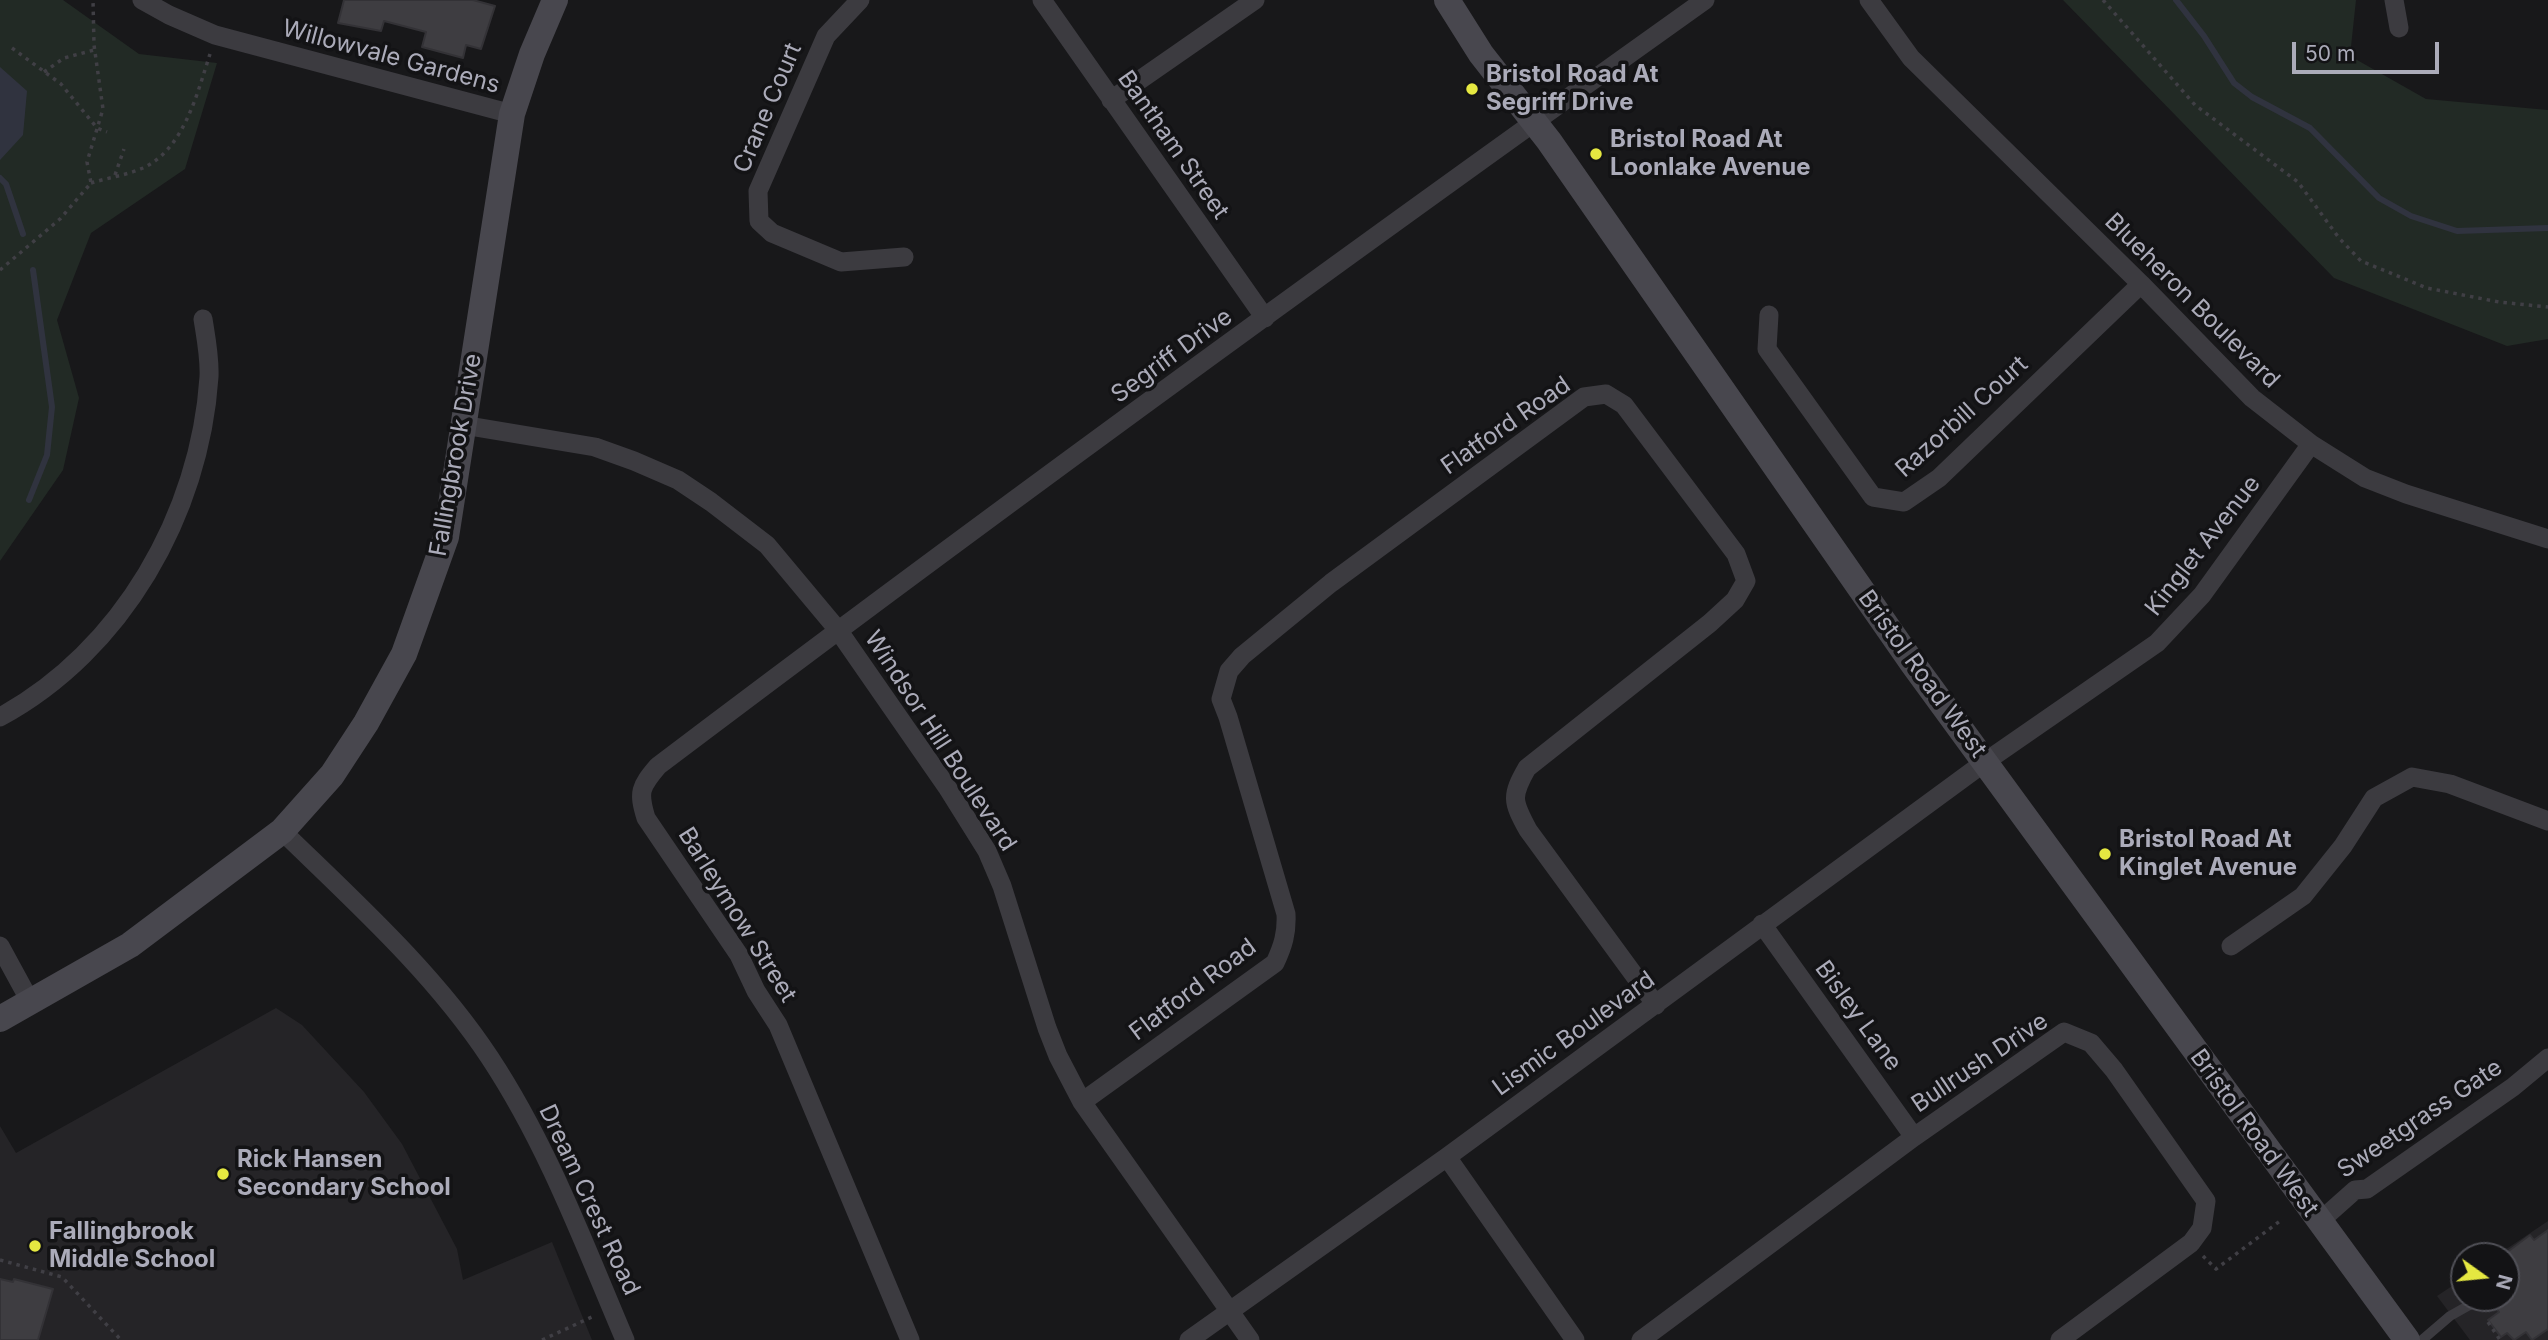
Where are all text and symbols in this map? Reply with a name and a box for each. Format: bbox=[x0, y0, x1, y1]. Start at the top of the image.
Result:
street label: Willowvale Gardens bbox=[279, 14, 503, 100]
scale bar bbox=[2296, 28, 2443, 72]
street label: Crane Court bbox=[728, 39, 808, 177]
text: 50 m bbox=[2305, 41, 2355, 66]
place label: Bristol Road At Segriff Drive bbox=[1486, 61, 1658, 117]
street label: Bantham Street bbox=[1111, 65, 1235, 225]
marker: Bristol Road At Segriff Drive bbox=[1464, 81, 1480, 97]
place label: Bristol Road At Loonlake Avenue bbox=[1610, 126, 1810, 182]
marker: Bristol Road At Loonlake Avenue bbox=[1588, 146, 1604, 162]
street label: Blueheron Boulevard bbox=[2099, 208, 2285, 394]
street label: Segriff Drive bbox=[1106, 302, 1238, 410]
street label: Razorbill Court bbox=[1890, 350, 2034, 484]
street label: Fallingbrook Drive bbox=[424, 352, 488, 558]
street label: Flatford Road bbox=[1436, 371, 1576, 481]
street label: Kinglet Avenue bbox=[2139, 470, 2267, 622]
street label: Bristol Road West bbox=[1852, 585, 1992, 763]
street label: Windsor Hill Boulevard bbox=[858, 625, 1022, 857]
street label: Barleymow Street bbox=[672, 822, 802, 1008]
place label: Bristol Road At Kinglet Avenue bbox=[2119, 826, 2297, 882]
marker: Bristol Road At Kinglet Avenue bbox=[2097, 846, 2113, 862]
street label: Flatford Road bbox=[1124, 933, 1262, 1047]
street label: Bisley Lane bbox=[1808, 955, 1908, 1077]
street label: Lismic Boulevard bbox=[1487, 966, 1661, 1102]
street label: Bullrush Drive bbox=[1906, 1007, 2054, 1119]
street label: Bristol Road West bbox=[2184, 1044, 2324, 1222]
street label: Sweetgrass Gate bbox=[2332, 1053, 2508, 1185]
street label: Dream Crest Road bbox=[532, 1100, 646, 1300]
place label: Rick Hansen Secondary School bbox=[237, 1146, 451, 1202]
marker: Rick Hansen Secondary School bbox=[215, 1166, 231, 1182]
place label: Fallingbrook Middle School bbox=[49, 1218, 215, 1274]
marker: Fallingbrook Middle School bbox=[27, 1238, 43, 1254]
north arrow bbox=[2450, 1242, 2520, 1312]
text: N bbox=[2491, 1272, 2517, 1292]

